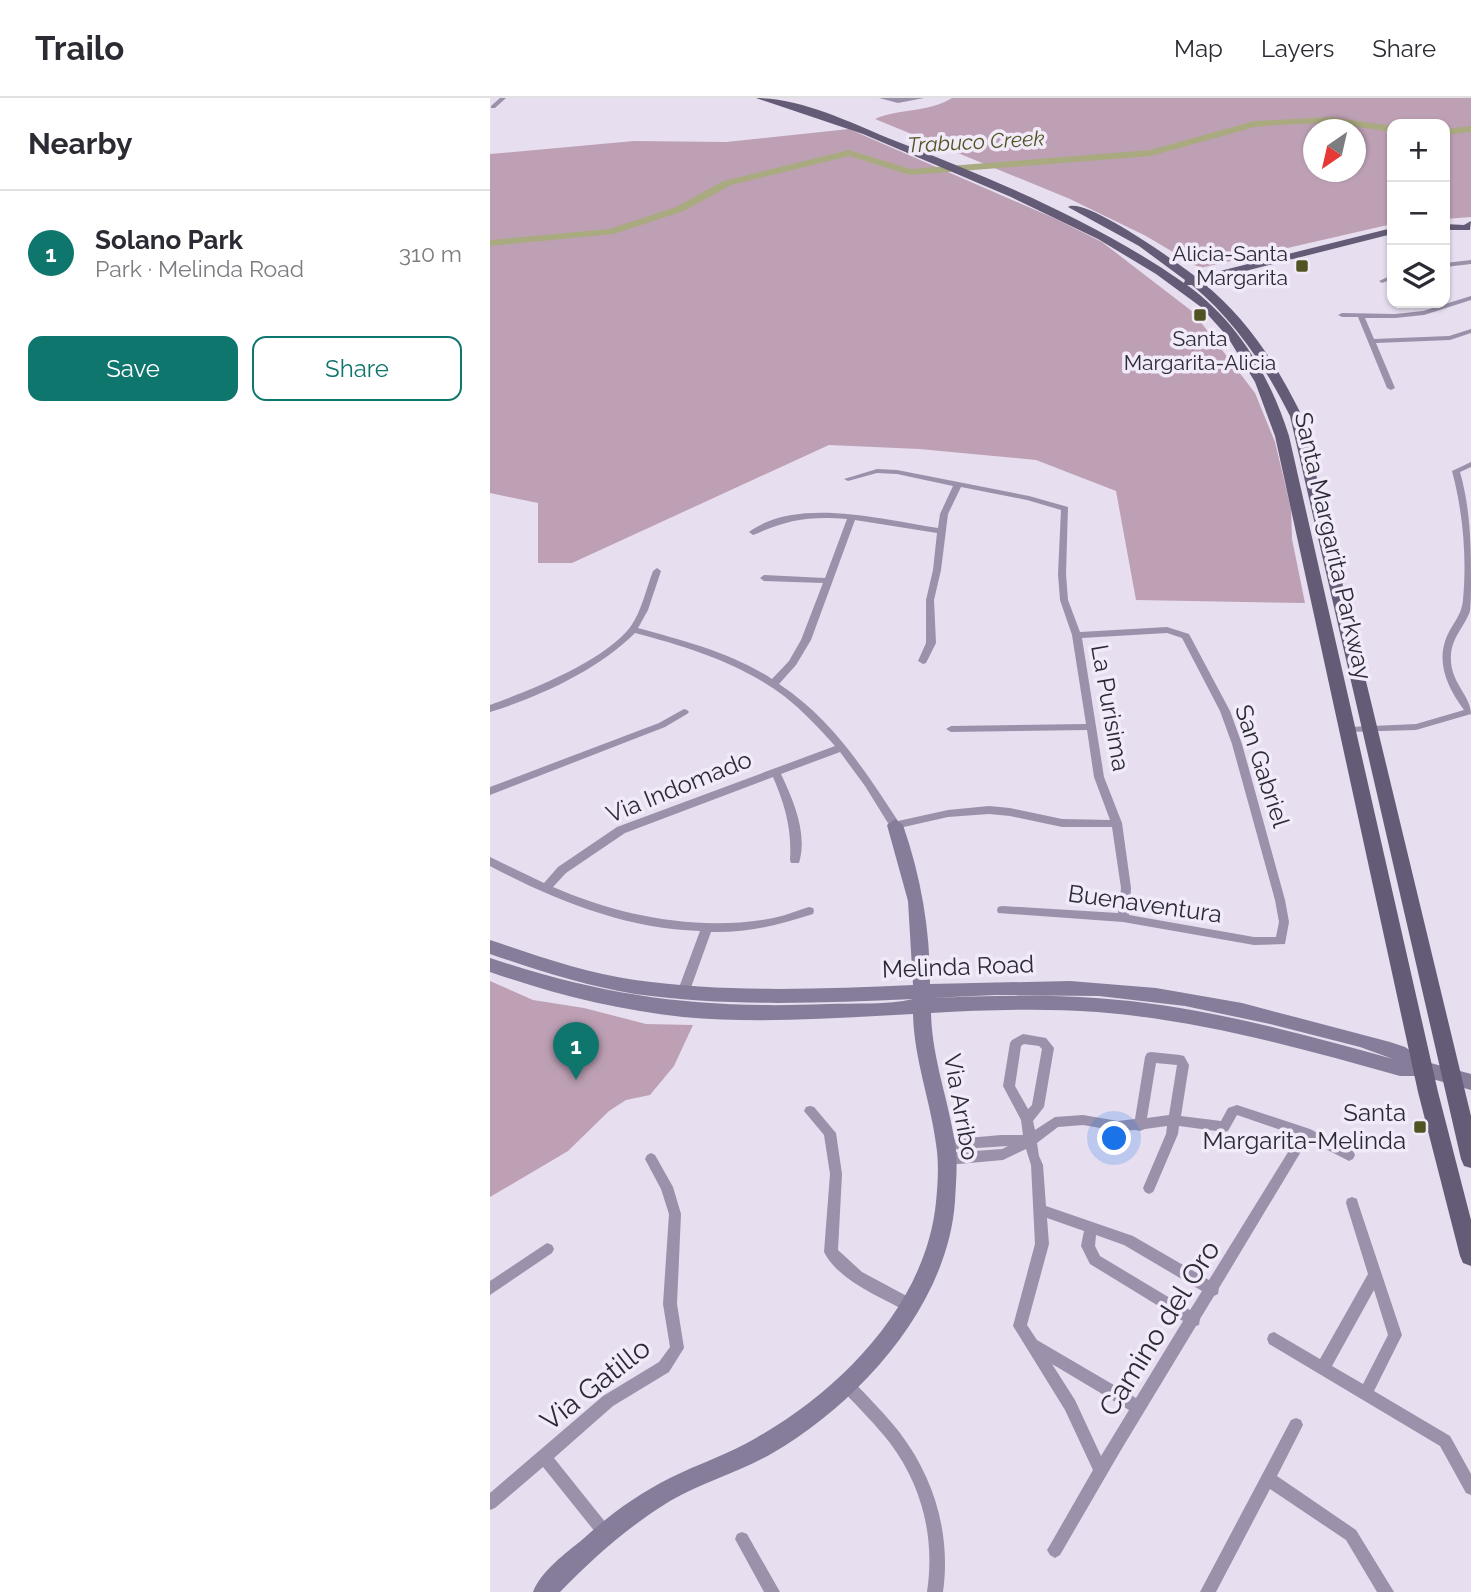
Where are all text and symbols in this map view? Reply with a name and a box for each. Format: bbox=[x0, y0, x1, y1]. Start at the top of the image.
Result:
text: Trailo bbox=[35, 29, 124, 68]
text: Map bbox=[1174, 34, 1223, 63]
text: Layers bbox=[1261, 34, 1334, 63]
text: Share bbox=[1372, 34, 1436, 63]
north arrow bbox=[1303, 119, 1366, 182]
map controls bbox=[1387, 119, 1450, 308]
button: + bbox=[1387, 119, 1450, 182]
water label: Trabuco Creek bbox=[907, 125, 1045, 158]
text: Nearby bbox=[28, 126, 132, 161]
button: − bbox=[1387, 182, 1450, 245]
text: Solano Park bbox=[95, 225, 243, 255]
text: 1 bbox=[45, 240, 57, 267]
text: 310 m bbox=[399, 240, 462, 267]
place label: Alicia-Santa Margarita bbox=[1172, 241, 1288, 290]
button: layers bbox=[1387, 245, 1450, 308]
text: Park · Melinda Road bbox=[95, 255, 304, 282]
marker: Alicia-Santa Margarita bbox=[1294, 258, 1310, 274]
marker: Santa Margarita-Alicia bbox=[1192, 307, 1208, 323]
place label: Santa Margarita-Alicia bbox=[1124, 326, 1276, 375]
button: Save bbox=[28, 336, 238, 401]
button: Share bbox=[252, 336, 462, 401]
street label: Santa Margarita Parkway bbox=[1289, 409, 1378, 682]
street label: La Purisima bbox=[1085, 642, 1136, 773]
street label: San Gabriel bbox=[1229, 701, 1296, 831]
street label: Via Indomado bbox=[602, 744, 756, 829]
street label: Buenaventura bbox=[1066, 878, 1224, 929]
street label: Melinda Road bbox=[881, 949, 1035, 984]
pin: 1 bbox=[553, 1022, 599, 1080]
street label: Via Arribo bbox=[938, 1052, 985, 1162]
place label: Santa Margarita-Melinda bbox=[1202, 1098, 1406, 1155]
marker: Santa Margarita-Melinda bbox=[1412, 1119, 1428, 1135]
your location bbox=[1097, 1121, 1131, 1155]
street label: Camino del Oro bbox=[1092, 1234, 1227, 1422]
street label: Via Gatillo bbox=[534, 1331, 657, 1437]

